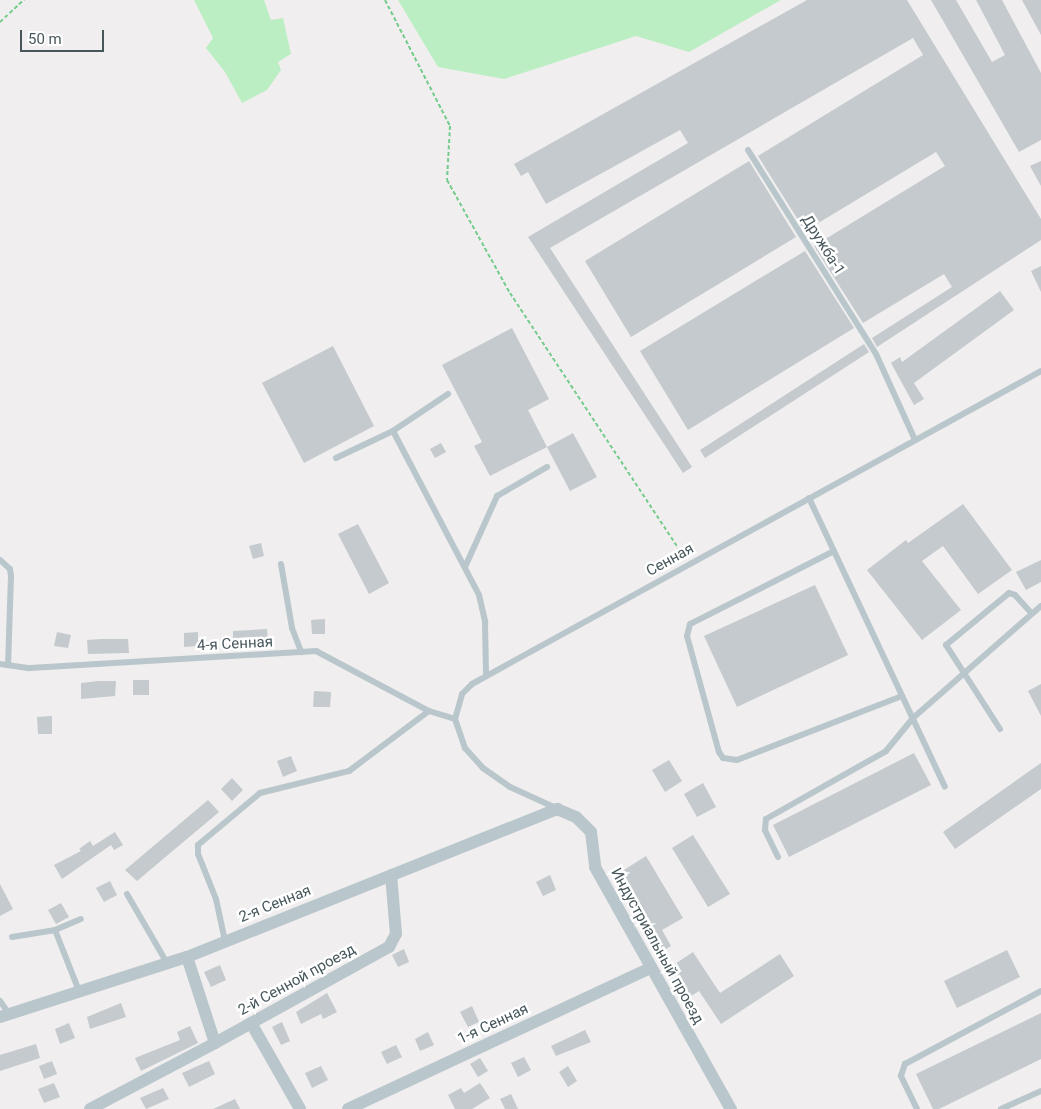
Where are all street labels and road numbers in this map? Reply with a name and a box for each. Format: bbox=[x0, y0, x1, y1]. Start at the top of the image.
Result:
street label: Дружба-1 bbox=[798, 212, 848, 278]
street label: Сенная bbox=[643, 540, 697, 580]
street label: 4-я Сенная bbox=[197, 633, 273, 655]
street label: Индустриальный проезд bbox=[607, 865, 707, 1027]
street label: 2-я Сенная bbox=[236, 881, 314, 927]
street label: 2-й Сенной проезд bbox=[235, 940, 359, 1020]
street label: 1-я Сенная bbox=[455, 1000, 531, 1048]

